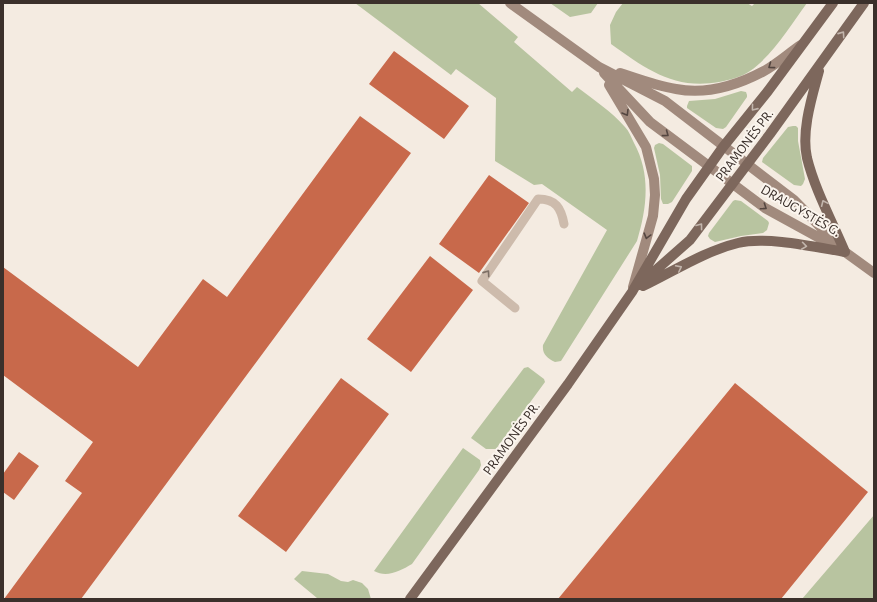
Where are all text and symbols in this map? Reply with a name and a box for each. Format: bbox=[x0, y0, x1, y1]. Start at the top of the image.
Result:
one-way arrow bbox=[837, 31, 844, 38]
one-way arrow bbox=[768, 61, 775, 69]
one-way arrow bbox=[752, 104, 759, 111]
street label: PRAMONĖS PR. bbox=[711, 105, 776, 184]
one-way arrow bbox=[621, 109, 628, 116]
one-way arrow bbox=[662, 129, 669, 136]
street label: DRAUGYSTĖS G. bbox=[758, 180, 844, 239]
one-way arrow bbox=[820, 200, 828, 207]
one-way arrow bbox=[760, 202, 767, 210]
one-way arrow bbox=[695, 223, 702, 230]
one-way arrow bbox=[643, 232, 652, 239]
one-way arrow bbox=[800, 241, 807, 250]
one-way arrow bbox=[675, 265, 683, 273]
one-way arrow bbox=[482, 270, 490, 277]
street label: PRAMONĖS PR. bbox=[478, 398, 543, 478]

